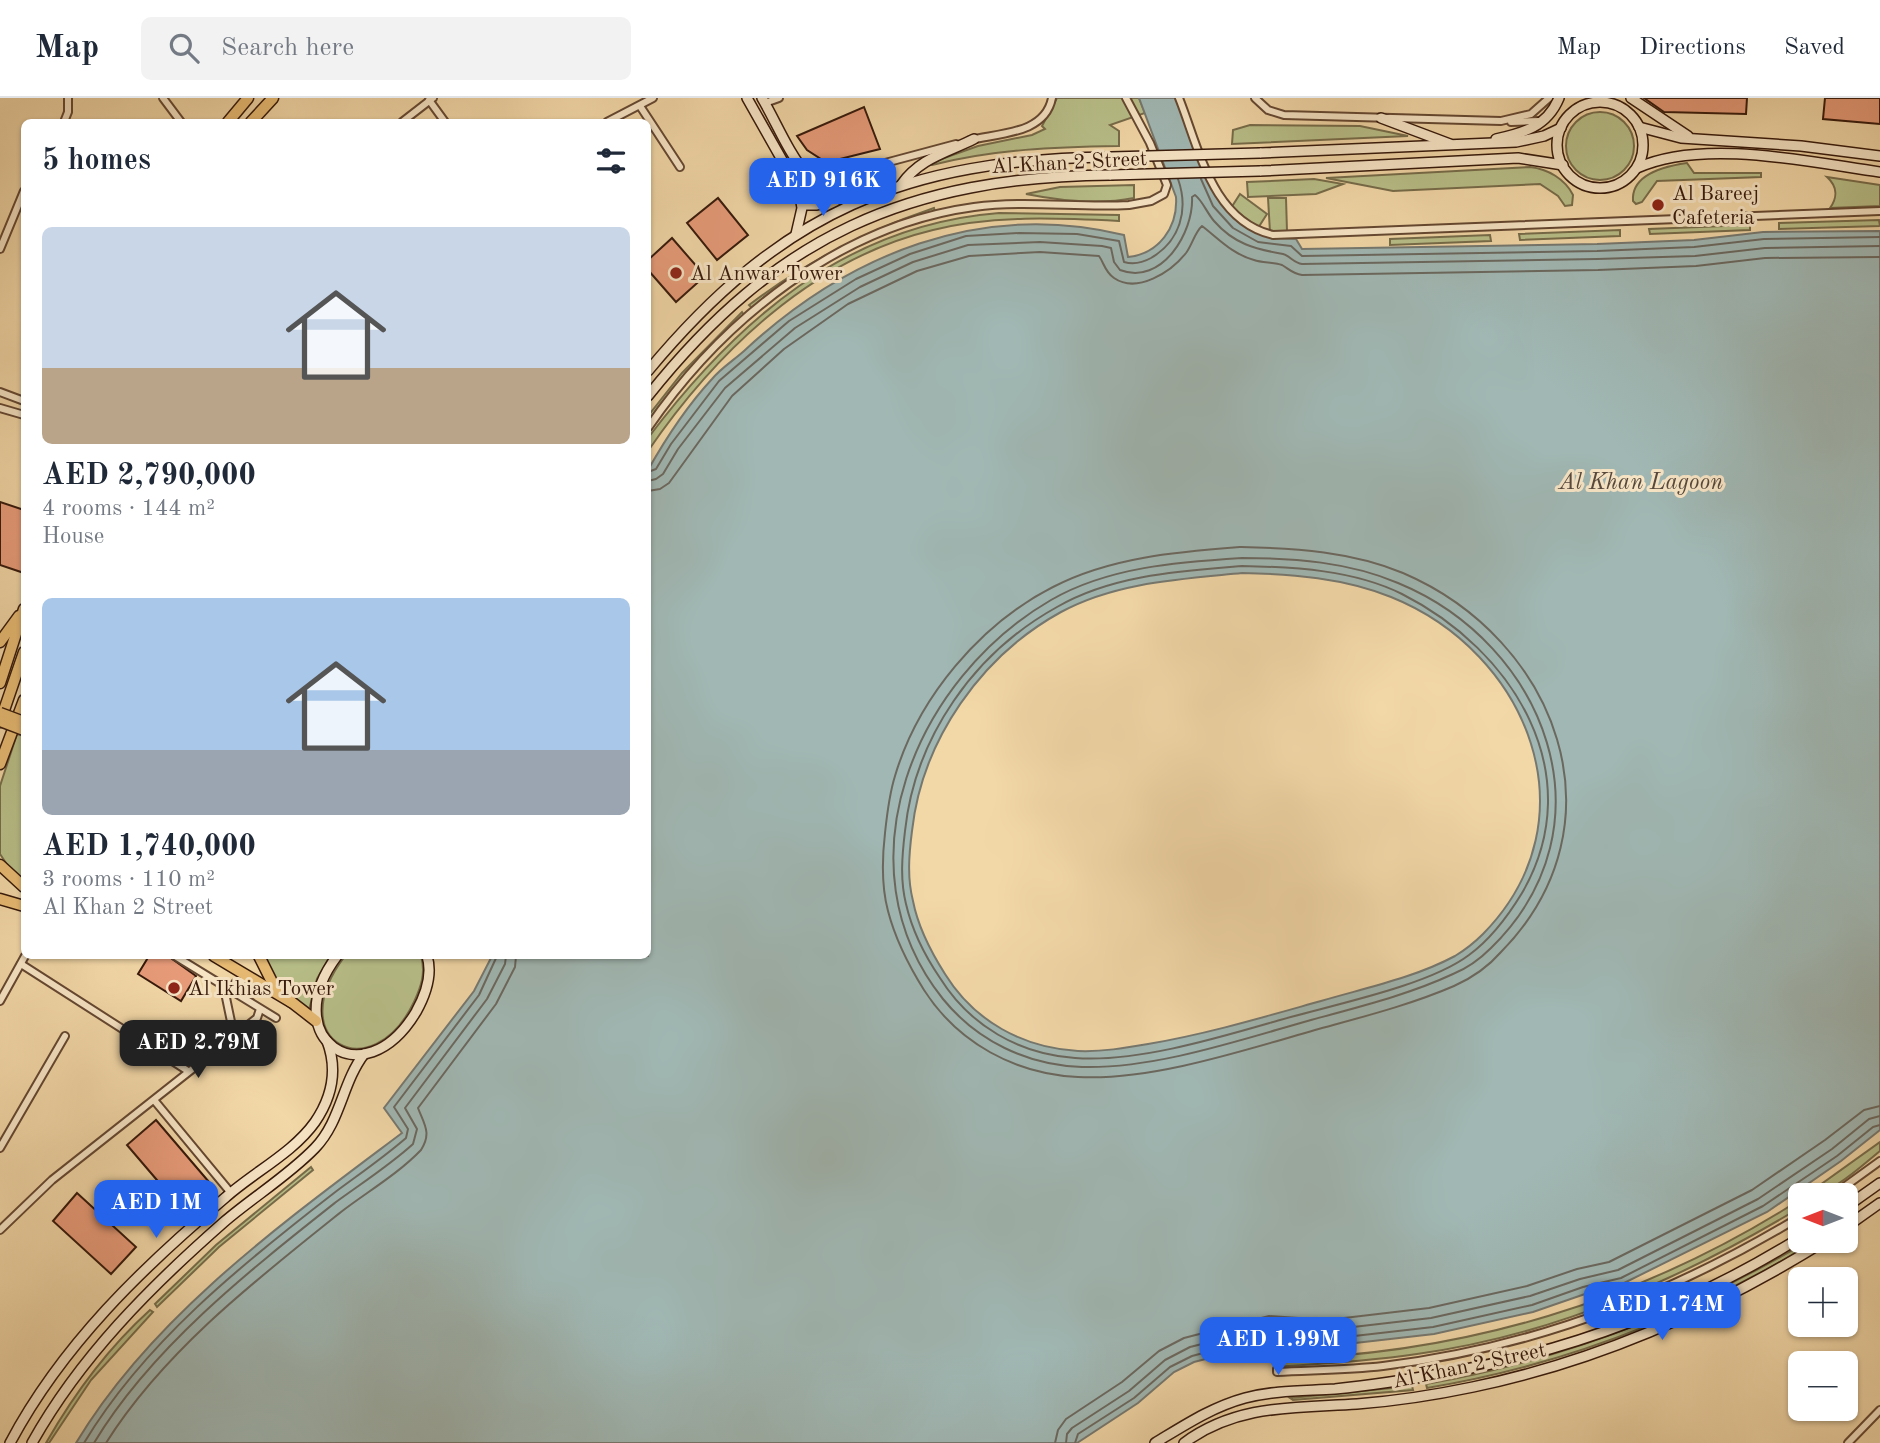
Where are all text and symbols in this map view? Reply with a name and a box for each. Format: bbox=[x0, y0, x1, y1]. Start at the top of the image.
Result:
search box bbox=[141, 17, 631, 80]
icon: search bbox=[165, 29, 203, 67]
text: Map bbox=[35, 32, 99, 65]
text: Search here bbox=[221, 35, 354, 61]
text: Map bbox=[1557, 36, 1601, 60]
text: Directions bbox=[1639, 36, 1746, 60]
text: Saved bbox=[1784, 36, 1845, 60]
icon: filters bbox=[592, 142, 630, 180]
text: 5 homes bbox=[42, 146, 151, 176]
street label: Al Khan 2 Street bbox=[991, 149, 1148, 178]
pin: AED 916K bbox=[751, 158, 895, 218]
text: AED 916K bbox=[765, 169, 881, 192]
place label: Al Bareej Cafeteria bbox=[1672, 184, 1759, 229]
marker: Al Bareej Cafeteria bbox=[1650, 197, 1666, 213]
place label: Al Anwar Tower bbox=[690, 264, 843, 285]
marker: Al Anwar Tower bbox=[668, 265, 684, 281]
icon: home bbox=[273, 272, 399, 398]
text: AED 2,790,000 bbox=[42, 461, 256, 491]
water label: Al Khan Lagoon bbox=[1557, 471, 1723, 495]
text: 4 rooms · 144 m² bbox=[42, 497, 215, 520]
text: House bbox=[42, 525, 104, 548]
icon: home bbox=[273, 643, 399, 769]
text: AED 1,740,000 bbox=[42, 832, 256, 862]
text: 3 rooms · 110 m² bbox=[42, 868, 215, 891]
text: Al Khan 2 Street bbox=[42, 896, 213, 919]
place label: Al Ikhias Tower bbox=[188, 979, 335, 1000]
marker: Al Ikhias Tower bbox=[166, 980, 182, 996]
pin: AED 2.79M bbox=[118, 1020, 278, 1080]
text: AED 2.79M bbox=[136, 1031, 260, 1054]
pin: AED 1M bbox=[99, 1180, 213, 1240]
north arrow bbox=[1788, 1183, 1858, 1253]
map controls bbox=[1788, 1183, 1858, 1421]
text: AED 1M bbox=[110, 1191, 202, 1214]
button: + bbox=[1788, 1267, 1858, 1337]
pin: AED 1.74M bbox=[1582, 1282, 1742, 1342]
text: AED 1.74M bbox=[1600, 1293, 1724, 1316]
pin: AED 1.99M bbox=[1198, 1318, 1358, 1377]
text: AED 1.99M bbox=[1216, 1328, 1340, 1351]
street label: Al Khan 2 Street bbox=[1391, 1340, 1548, 1393]
button: − bbox=[1788, 1351, 1858, 1421]

